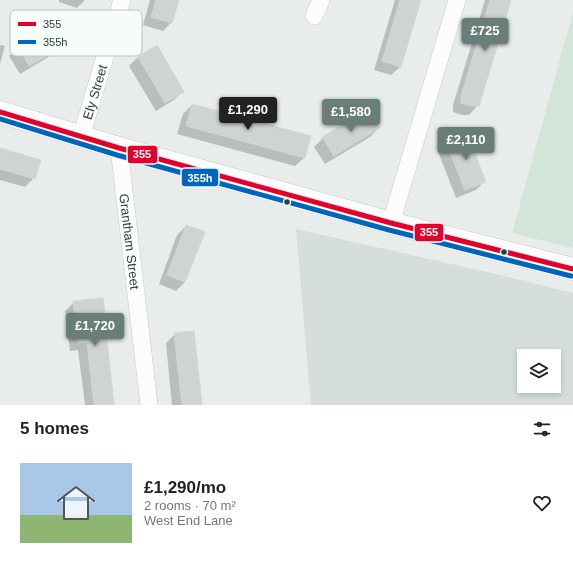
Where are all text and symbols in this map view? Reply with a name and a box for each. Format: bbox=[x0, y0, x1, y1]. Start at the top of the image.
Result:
legend bbox=[10, 10, 142, 56]
text: 355 bbox=[43, 18, 61, 30]
pin: £725 bbox=[461, 18, 509, 52]
text: £725 bbox=[471, 23, 499, 38]
text: 355h bbox=[43, 36, 67, 48]
street label: Ely Street bbox=[80, 63, 110, 121]
pin: £1,290 bbox=[215, 97, 281, 131]
pin: £1,580 bbox=[318, 99, 384, 133]
text: £1,290 bbox=[228, 102, 268, 117]
text: £1,580 bbox=[331, 104, 371, 119]
pin: £2,110 bbox=[433, 127, 499, 161]
text: £2,110 bbox=[446, 132, 486, 147]
line badge: 355 bbox=[127, 145, 158, 164]
text: 355 bbox=[133, 148, 151, 160]
line badge: 355h bbox=[181, 168, 219, 187]
text: 355h bbox=[187, 172, 213, 184]
street label: Grantham Street bbox=[116, 193, 142, 290]
unlabelled marker bbox=[282, 197, 292, 207]
line badge: 355 bbox=[414, 223, 444, 242]
text: 355 bbox=[420, 226, 438, 238]
unlabelled marker bbox=[499, 247, 509, 257]
pin: £1,720 bbox=[62, 313, 128, 347]
text: £1,720 bbox=[75, 318, 115, 333]
map controls bbox=[517, 349, 561, 393]
button: layers bbox=[517, 349, 561, 393]
icon: filters bbox=[531, 418, 553, 440]
text: 5 homes bbox=[20, 419, 89, 438]
text: £1,290/mo bbox=[144, 478, 226, 497]
icon: home bbox=[52, 479, 100, 527]
icon: heart bbox=[531, 492, 553, 514]
text: 2 rooms · 70 m² bbox=[144, 498, 236, 513]
text: West End Lane bbox=[144, 513, 233, 528]

